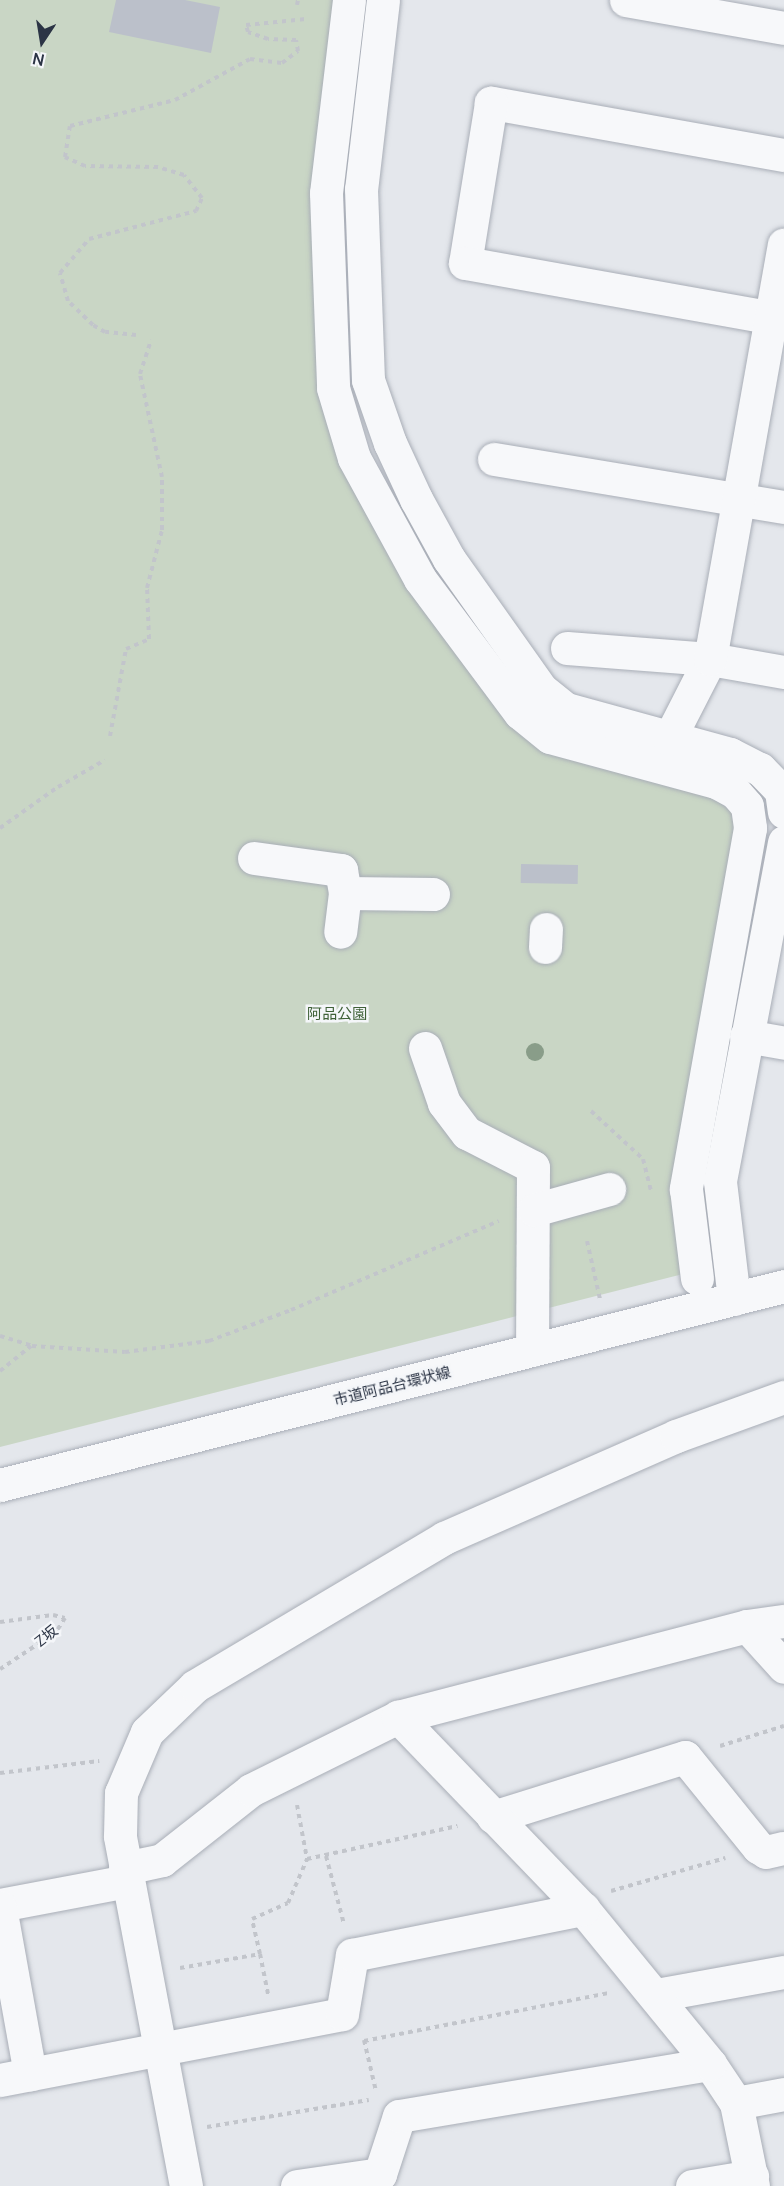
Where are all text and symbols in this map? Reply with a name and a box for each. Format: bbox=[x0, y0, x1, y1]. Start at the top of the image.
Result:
north arrow bbox=[12, 12, 72, 72]
text: N bbox=[30, 48, 46, 72]
park label: 阿品公園 bbox=[307, 1005, 367, 1023]
street label: 市道阿品台環状線 bbox=[332, 1363, 452, 1409]
street label: Z坂 bbox=[31, 1621, 61, 1651]

